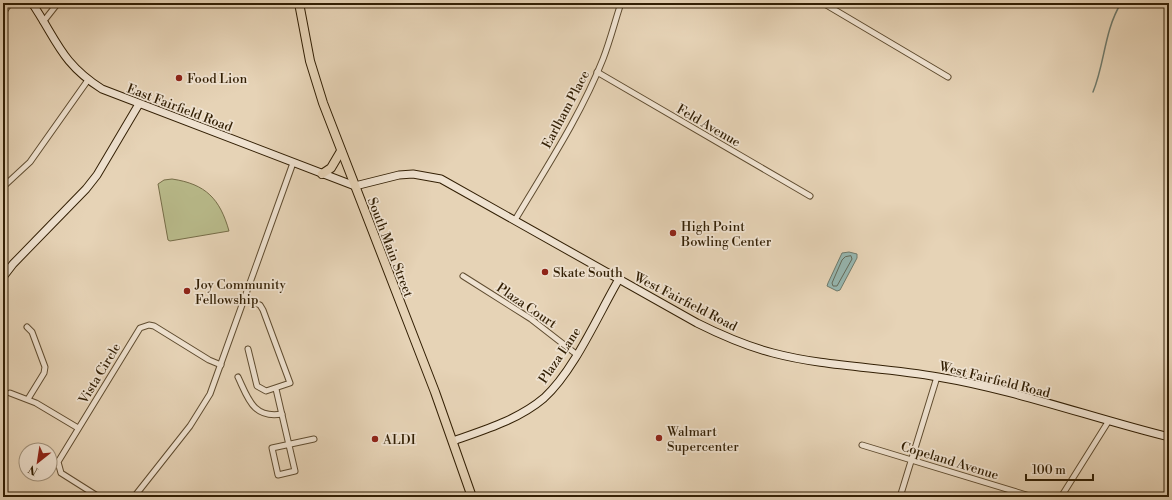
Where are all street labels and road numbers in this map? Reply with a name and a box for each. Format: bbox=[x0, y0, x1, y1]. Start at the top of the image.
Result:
street label: Earlham Place bbox=[539, 68, 593, 151]
street label: East Fairfield Road bbox=[125, 80, 235, 136]
street label: Feld Avenue bbox=[674, 101, 744, 151]
street label: South Main Street bbox=[364, 195, 417, 300]
street label: West Fairfield Road bbox=[630, 268, 740, 335]
street label: Plaza Court bbox=[493, 280, 560, 332]
street label: Plaza Lane bbox=[535, 324, 585, 387]
street label: Vista Circle bbox=[75, 340, 125, 408]
street label: West Fairfield Road bbox=[937, 358, 1052, 402]
street label: Copeland Avenue bbox=[899, 438, 1001, 484]

